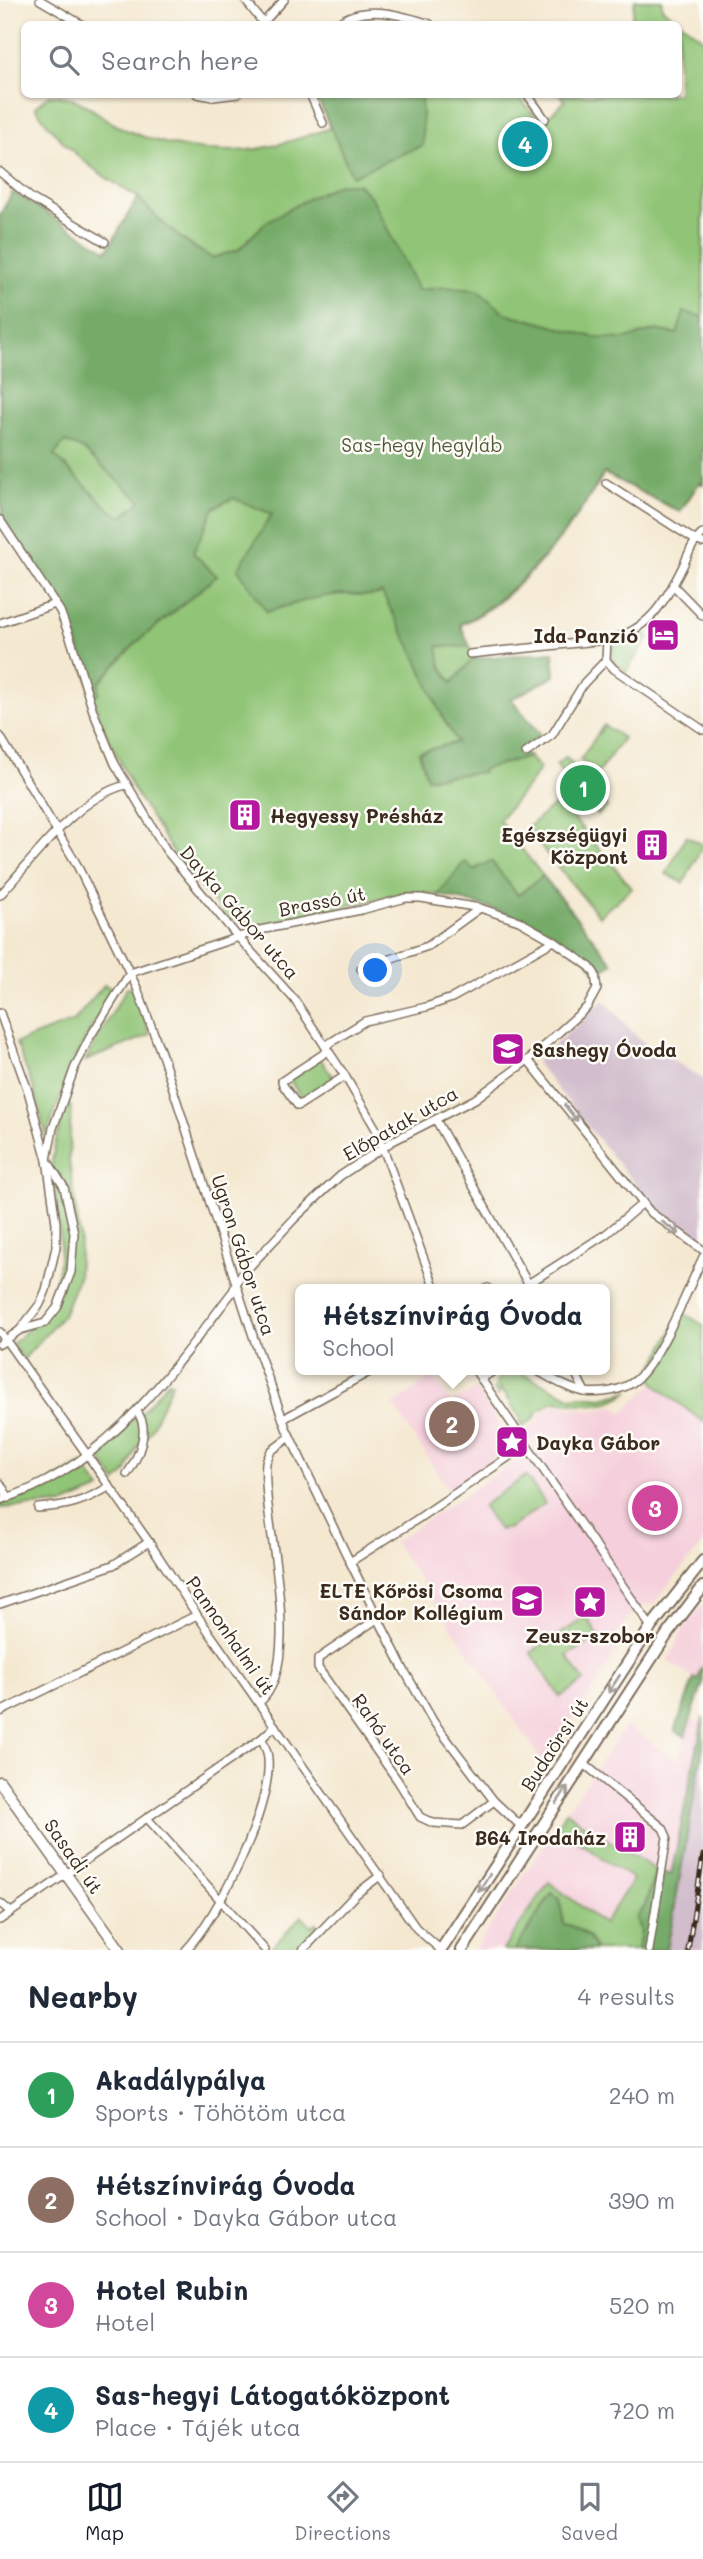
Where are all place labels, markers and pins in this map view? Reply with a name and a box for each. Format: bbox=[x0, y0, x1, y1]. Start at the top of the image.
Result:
pin: 4 bbox=[502, 118, 548, 170]
hotel icon: Ida Panzió bbox=[644, 616, 682, 654]
place label: Ida Panzió bbox=[534, 623, 638, 648]
pin: 1 bbox=[560, 762, 606, 814]
building icon: Hegyessy Présház bbox=[226, 796, 264, 834]
place label: Hegyessy Présház bbox=[270, 803, 444, 828]
place label: Egészségügyi Központ bbox=[501, 822, 628, 869]
building icon: Egészségügyi Központ bbox=[633, 826, 671, 864]
school or university icon: Sashegy Óvoda bbox=[489, 1030, 527, 1068]
place label: Sashegy Óvoda bbox=[532, 1037, 677, 1062]
pin: 2 bbox=[429, 1398, 475, 1450]
place icon: Dayka Gábor bbox=[493, 1423, 531, 1461]
place label: Dayka Gábor bbox=[536, 1430, 660, 1455]
pin: 3 bbox=[632, 1482, 678, 1534]
place label: ELTE Kőrösi Csoma Sándor Kollégium bbox=[319, 1578, 503, 1625]
school or university icon: ELTE Kőrösi Csoma Sándor Kollégium bbox=[508, 1582, 546, 1620]
place icon: Zeusz-szobor bbox=[571, 1583, 609, 1621]
place label: Zeusz-szobor bbox=[525, 1623, 655, 1648]
building icon: B64 Irodaház bbox=[611, 1818, 649, 1856]
place label: B64 Irodaház bbox=[475, 1825, 606, 1850]

